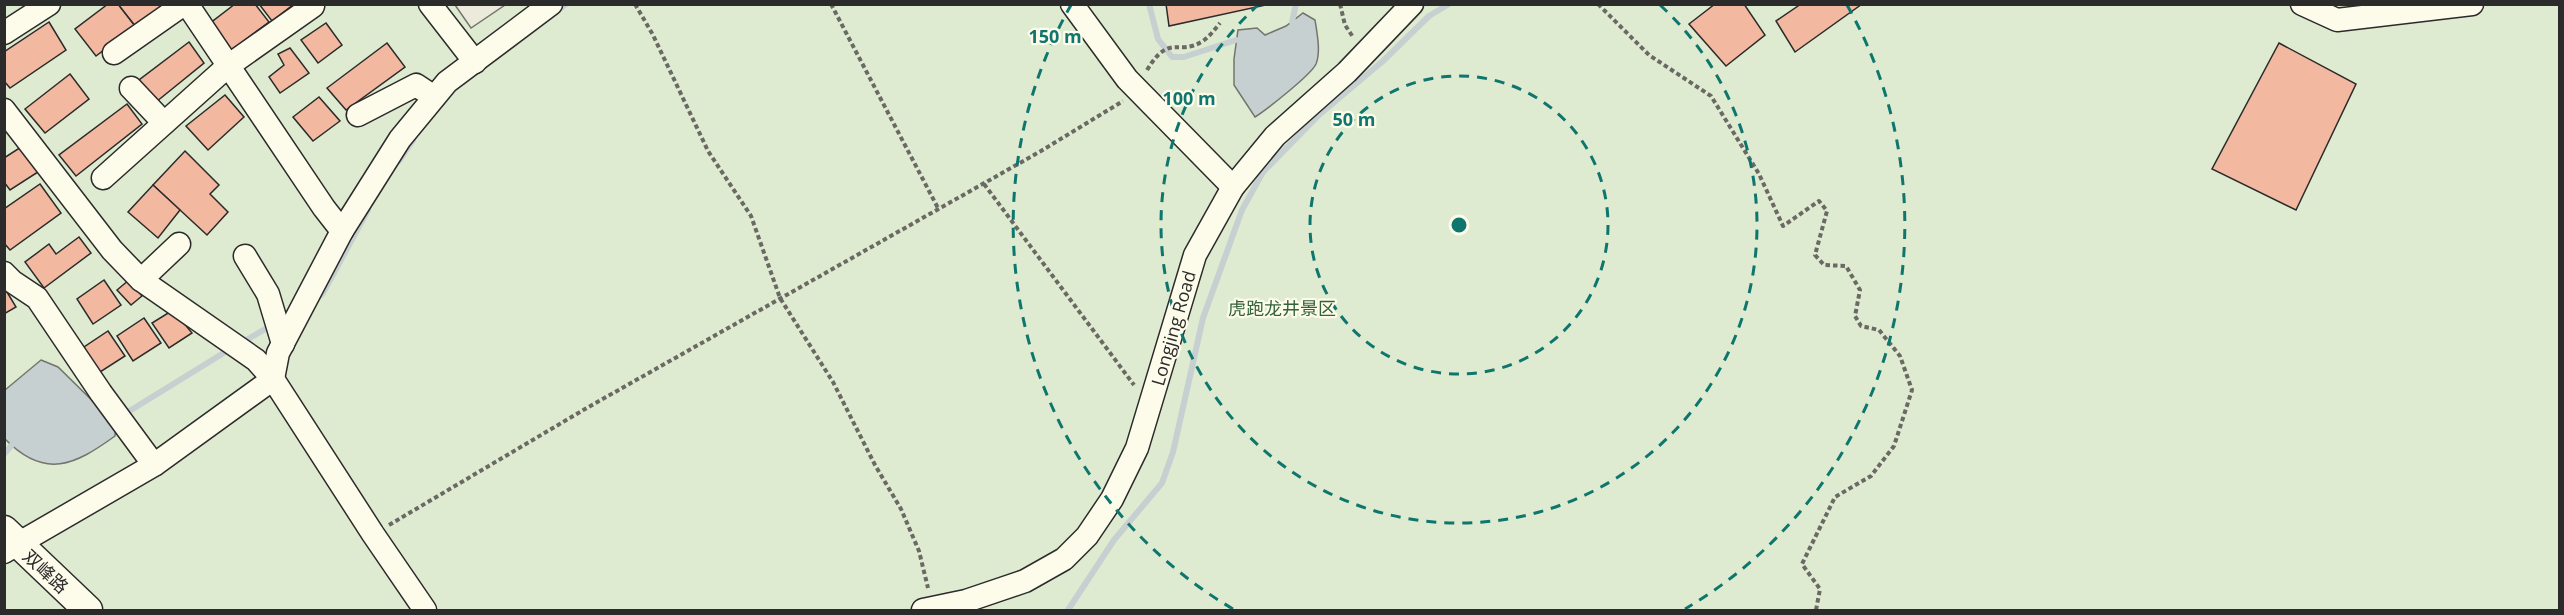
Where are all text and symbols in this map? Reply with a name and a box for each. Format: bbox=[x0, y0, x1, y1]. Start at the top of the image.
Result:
text: 150 m bbox=[1028, 24, 1082, 48]
text: 100 m bbox=[1162, 86, 1216, 110]
text: 50 m bbox=[1333, 107, 1375, 131]
centre of rings bbox=[1449, 215, 1469, 235]
street label: Longjing Road bbox=[1145, 268, 1201, 388]
park label: 虎跑龙井景区 bbox=[1228, 296, 1336, 320]
street label: 双峰路 bbox=[18, 544, 74, 598]

